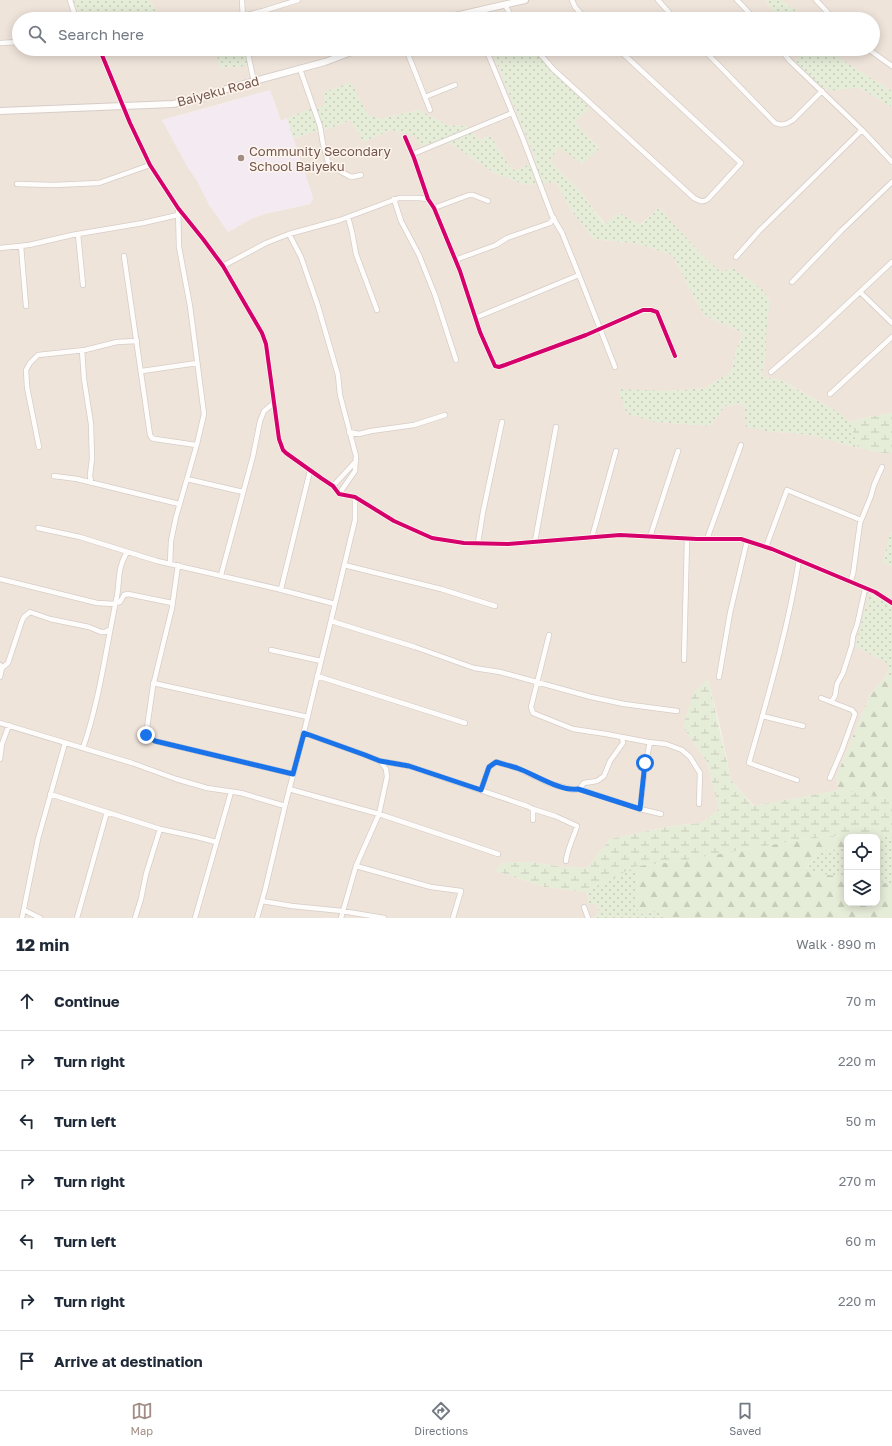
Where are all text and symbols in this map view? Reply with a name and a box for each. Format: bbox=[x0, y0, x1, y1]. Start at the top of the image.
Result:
search box bbox=[12, 12, 880, 56]
icon: search bbox=[26, 23, 48, 45]
text: Search here bbox=[58, 25, 144, 43]
street label: Baiyeku Road bbox=[175, 72, 261, 110]
place label: Community Secondary School Baiyeku bbox=[249, 143, 392, 174]
marker: Community Secondary School Baiyeku bbox=[236, 153, 246, 163]
route end bbox=[137, 726, 155, 744]
route start bbox=[636, 754, 654, 772]
map controls bbox=[844, 834, 880, 906]
button: locate bbox=[844, 834, 880, 870]
button: layers bbox=[844, 870, 880, 906]
text: 12 min bbox=[16, 934, 69, 955]
text: Walk · 890 m bbox=[796, 936, 876, 952]
icon: ahead bbox=[16, 990, 38, 1012]
text: Continue bbox=[54, 992, 120, 1010]
text: 70 m bbox=[846, 993, 876, 1009]
icon: right bbox=[16, 1050, 38, 1072]
text: Turn right bbox=[54, 1052, 125, 1070]
text: 220 m bbox=[838, 1053, 876, 1069]
icon: left bbox=[16, 1110, 38, 1132]
text: Turn left bbox=[54, 1112, 116, 1130]
text: 50 m bbox=[846, 1113, 876, 1129]
icon: right bbox=[16, 1170, 38, 1192]
text: Turn right bbox=[54, 1172, 125, 1190]
text: 270 m bbox=[839, 1173, 876, 1189]
icon: left bbox=[16, 1230, 38, 1252]
text: Turn left bbox=[54, 1232, 116, 1250]
text: 60 m bbox=[845, 1233, 876, 1249]
icon: right bbox=[16, 1290, 38, 1312]
text: Turn right bbox=[54, 1292, 125, 1310]
text: 220 m bbox=[838, 1293, 876, 1309]
icon: arrive bbox=[16, 1350, 38, 1372]
text: Arrive at destination bbox=[54, 1352, 203, 1370]
tab: Map bbox=[131, 1400, 153, 1437]
tab: Directions bbox=[414, 1400, 468, 1437]
tab: Saved bbox=[729, 1400, 761, 1437]

